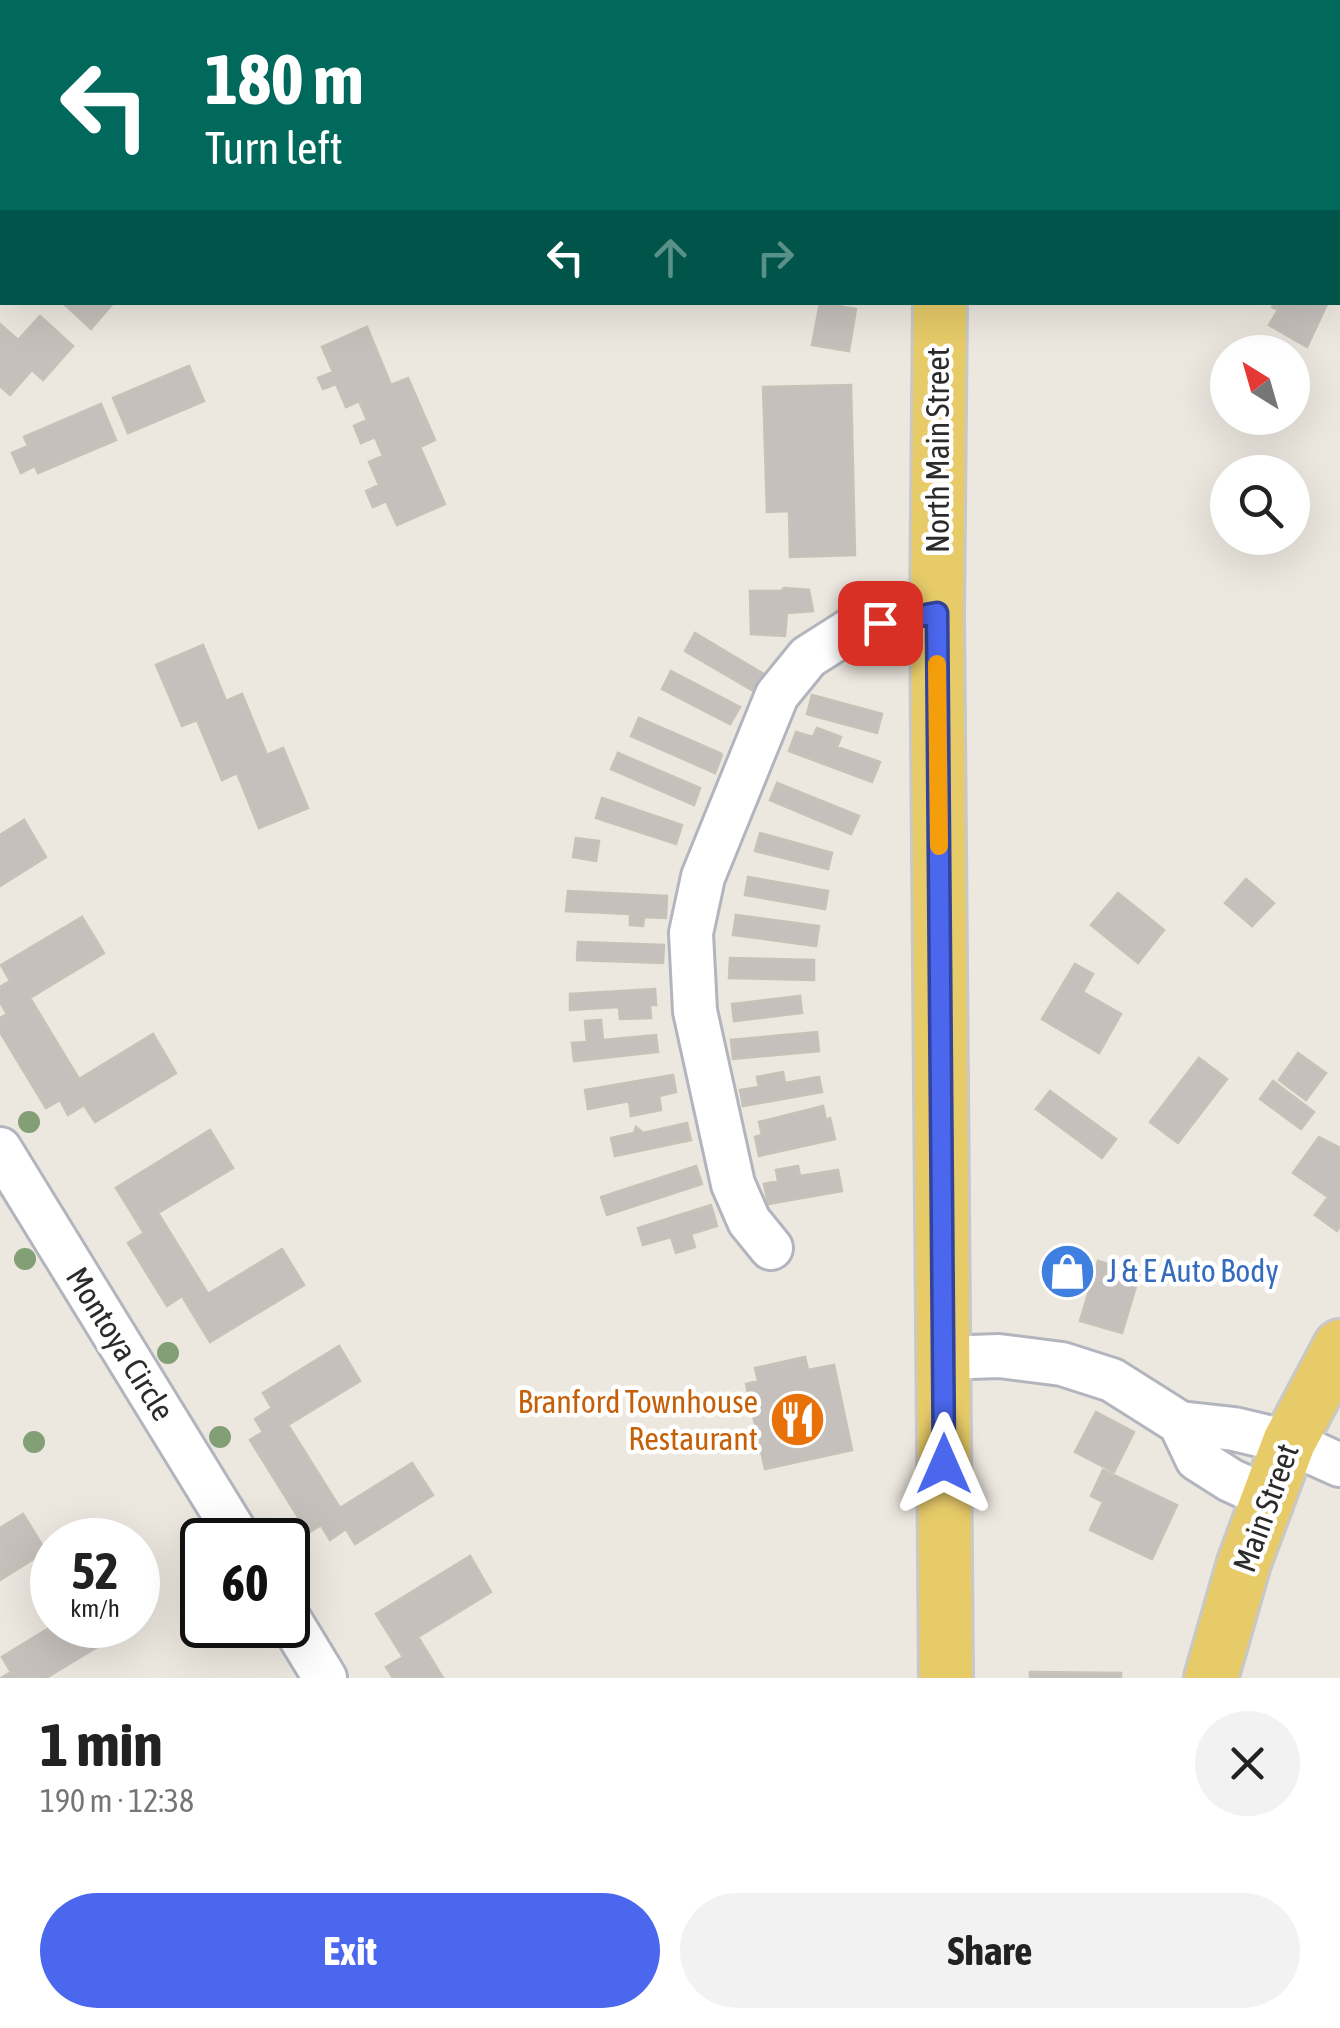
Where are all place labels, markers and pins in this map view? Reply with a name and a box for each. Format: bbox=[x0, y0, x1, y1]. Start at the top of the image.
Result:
pin bbox=[838, 581, 923, 666]
shop icon: J & E Auto Body bbox=[1038, 1241, 1098, 1301]
place label: J & E Auto Body bbox=[1107, 1252, 1279, 1289]
place label: Branford Townhouse Restaurant bbox=[517, 1383, 758, 1457]
restaurant icon: Branford Townhouse Restaurant bbox=[767, 1390, 827, 1450]

